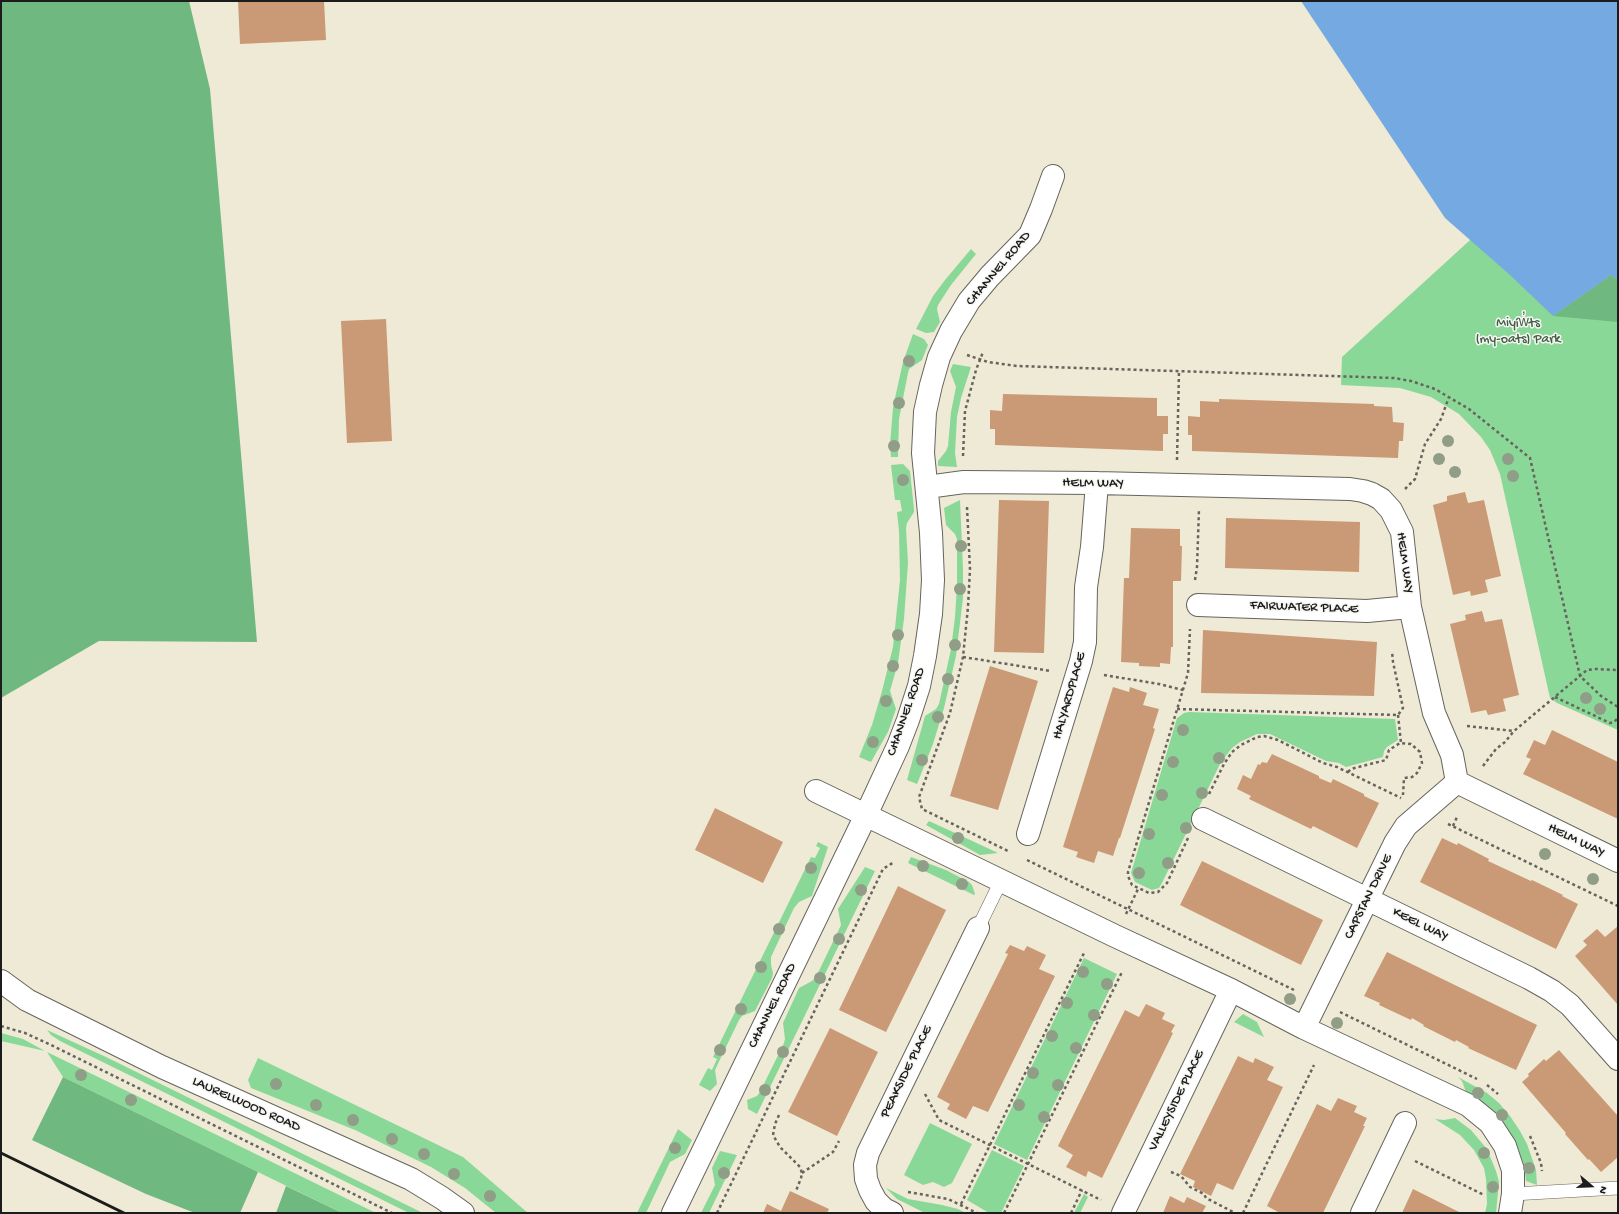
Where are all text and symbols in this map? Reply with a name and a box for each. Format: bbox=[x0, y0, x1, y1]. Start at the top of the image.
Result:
street label: CHANNEL ROAD bbox=[963, 228, 1035, 310]
park label: Miyíw̓ts (my-oats) Park bbox=[1475, 316, 1561, 348]
street label: HELM WAY bbox=[1062, 475, 1124, 493]
street label: HELM WAY bbox=[1391, 531, 1417, 595]
street label: FAIRWATER PLACE bbox=[1250, 598, 1358, 618]
street label: HALYARDPLACE bbox=[1050, 650, 1090, 742]
street label: CHANNEL ROAD bbox=[884, 666, 930, 758]
street label: HELM WAY bbox=[1545, 820, 1607, 862]
street label: CAPSTAN DRIVE bbox=[1341, 852, 1397, 942]
street label: KEEL WAY bbox=[1389, 904, 1451, 946]
street label: CHANNEL ROAD bbox=[745, 961, 801, 1051]
street label: PEAKSIDE PLACE bbox=[877, 1023, 937, 1121]
street label: VALLEYSIDE PLACE bbox=[1145, 1048, 1209, 1154]
street label: LAURELWOOD ROAD bbox=[189, 1074, 303, 1136]
north arrow bbox=[1571, 1166, 1611, 1206]
text: N bbox=[1596, 1185, 1609, 1195]

